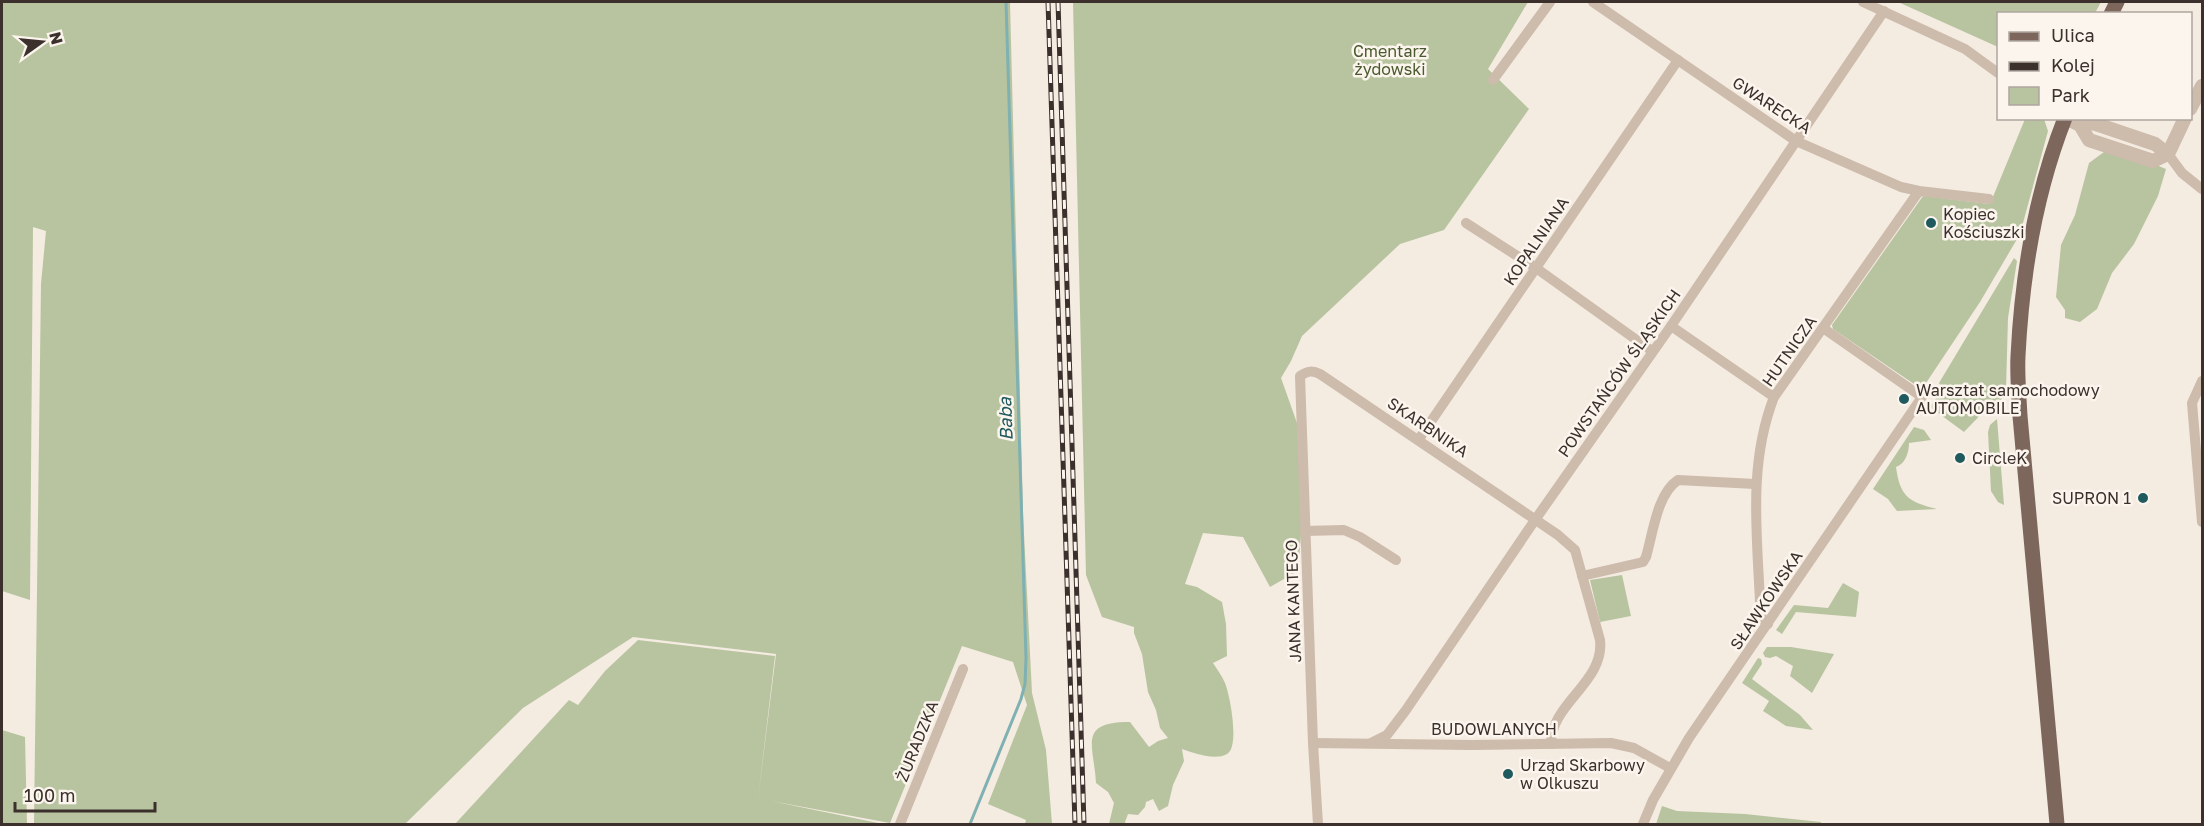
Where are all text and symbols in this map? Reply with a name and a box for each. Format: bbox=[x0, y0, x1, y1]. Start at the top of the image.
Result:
north arrow bbox=[12, 12, 72, 72]
legend bbox=[1997, 12, 2192, 120]
text: Ulica bbox=[2051, 24, 2095, 46]
text: N bbox=[45, 30, 68, 47]
park label: Cmentarz żydowski bbox=[1353, 41, 1427, 79]
text: Kolej bbox=[2051, 54, 2095, 76]
street label: GWARECKA bbox=[1729, 72, 1815, 138]
text: Park bbox=[2051, 84, 2090, 106]
street label: KOPALNIANA bbox=[1499, 193, 1573, 289]
place label: Kopiec Kościuszki bbox=[1943, 204, 2024, 242]
marker: Kopiec Kościuszki bbox=[1924, 216, 1938, 230]
street label: POWSTAŃCÓW ŚLĄSKICH bbox=[1553, 285, 1685, 461]
street label: HUTNICZA bbox=[1757, 311, 1821, 390]
place label: Warsztat samochodowy AUTOMOBILE bbox=[1916, 380, 2100, 418]
marker: Warsztat samochodowy AUTOMOBILE bbox=[1897, 392, 1911, 406]
street label: SKARBNIKA bbox=[1384, 393, 1472, 461]
water label: Baba bbox=[993, 396, 1017, 441]
place label: CircleK bbox=[1972, 448, 2027, 468]
marker: CircleK bbox=[1953, 451, 1967, 465]
place label: SUPRON 1 bbox=[2052, 488, 2131, 508]
marker: SUPRON 1 bbox=[2136, 491, 2150, 505]
street label: JANA KANTEGO bbox=[1281, 539, 1305, 663]
street label: SŁAWKOWSKA bbox=[1725, 546, 1807, 653]
street label: ŻURADZKA bbox=[892, 697, 942, 784]
street label: BUDOWLANYCH bbox=[1431, 719, 1557, 739]
place label: Urząd Skarbowy w Olkuszu bbox=[1520, 755, 1645, 793]
marker: Urząd Skarbowy w Olkuszu bbox=[1501, 767, 1515, 781]
scale bar bbox=[15, 775, 154, 813]
text: 100 m bbox=[24, 784, 75, 806]

